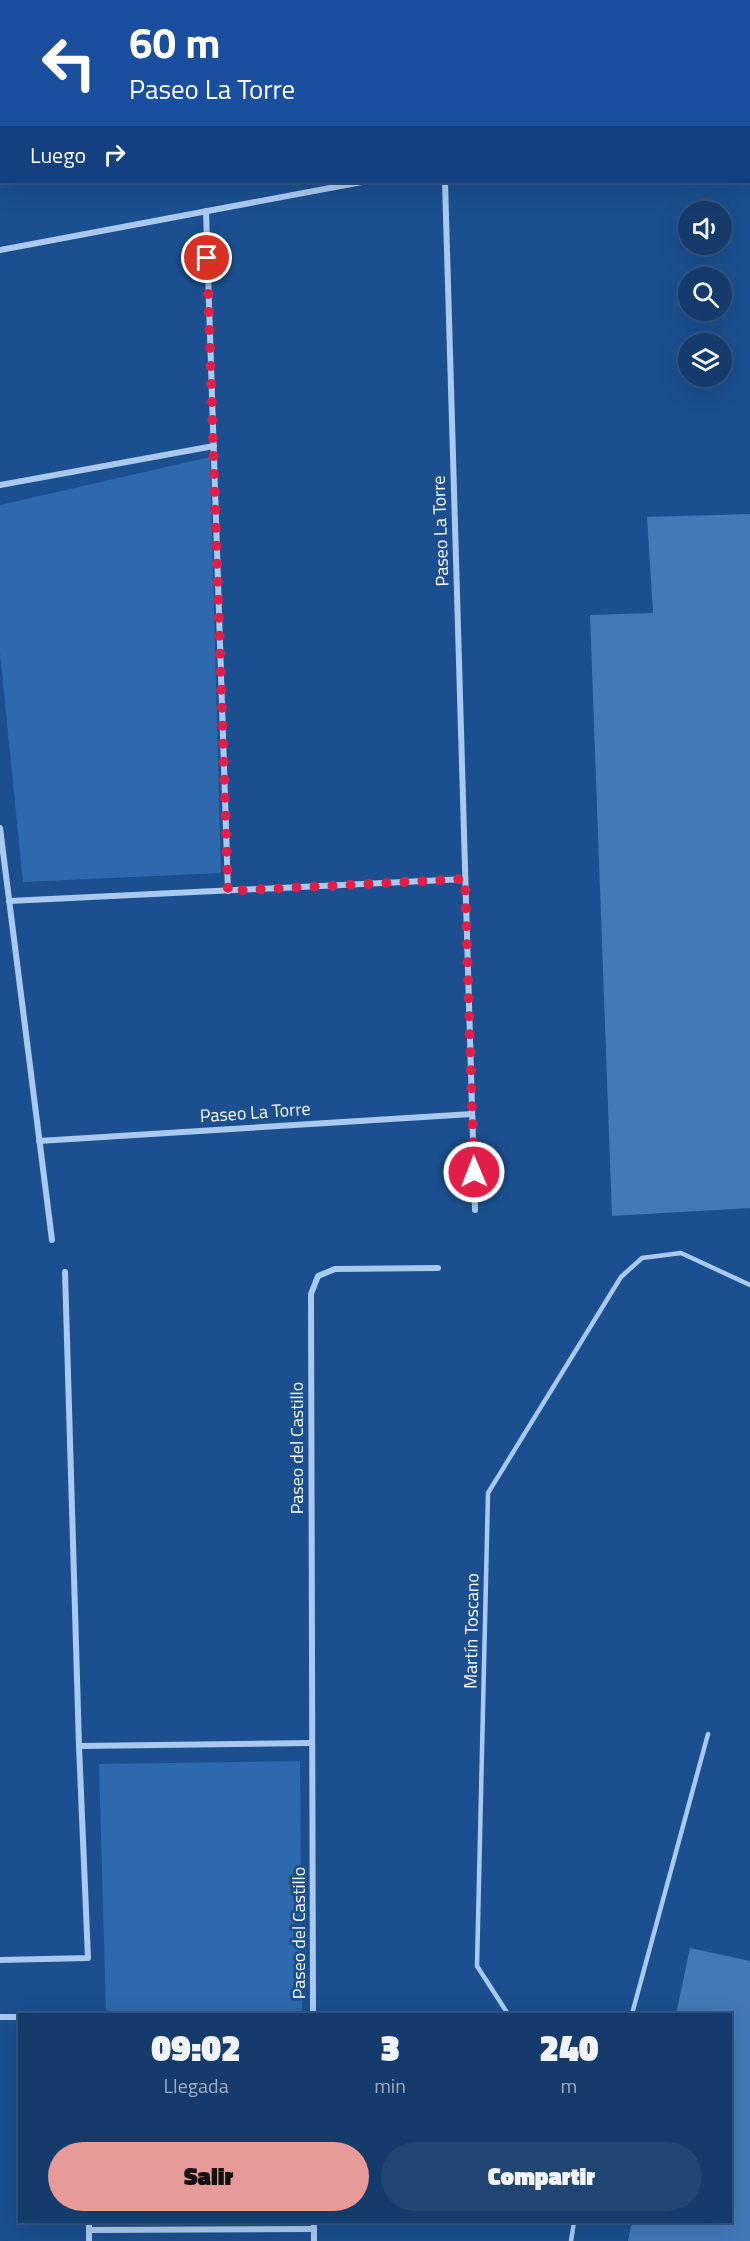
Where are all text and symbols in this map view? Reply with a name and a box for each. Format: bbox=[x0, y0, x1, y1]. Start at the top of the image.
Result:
text: 60 m bbox=[129, 10, 221, 74]
icon: left bbox=[30, 24, 108, 102]
text: Paseo La Torre bbox=[129, 68, 295, 109]
text: Luego bbox=[30, 138, 86, 172]
icon: right bbox=[98, 138, 131, 171]
map controls bbox=[678, 201, 732, 387]
button: sound bbox=[678, 201, 732, 255]
pin bbox=[181, 232, 232, 283]
icon: arrive bbox=[190, 241, 223, 274]
button: search bbox=[678, 267, 732, 321]
button: layers bbox=[678, 333, 732, 387]
street label: Paseo La Torre bbox=[425, 475, 455, 587]
street label: Paseo La Torre bbox=[199, 1095, 311, 1129]
position arrow bbox=[442, 1140, 506, 1204]
street label: Paseo del Castillo bbox=[283, 1382, 310, 1514]
street label: Martín Toscano bbox=[456, 1573, 486, 1689]
street label: Paseo del Castillo bbox=[285, 1867, 312, 1999]
text: 09:02 bbox=[151, 2020, 241, 2075]
text: 3 bbox=[380, 2020, 400, 2075]
text: 240 bbox=[539, 2020, 599, 2075]
text: Llegada bbox=[163, 2070, 229, 2101]
text: min bbox=[374, 2070, 406, 2101]
text: m bbox=[561, 2070, 577, 2101]
button: Salir bbox=[48, 2142, 369, 2211]
button: Compartir bbox=[381, 2142, 702, 2211]

